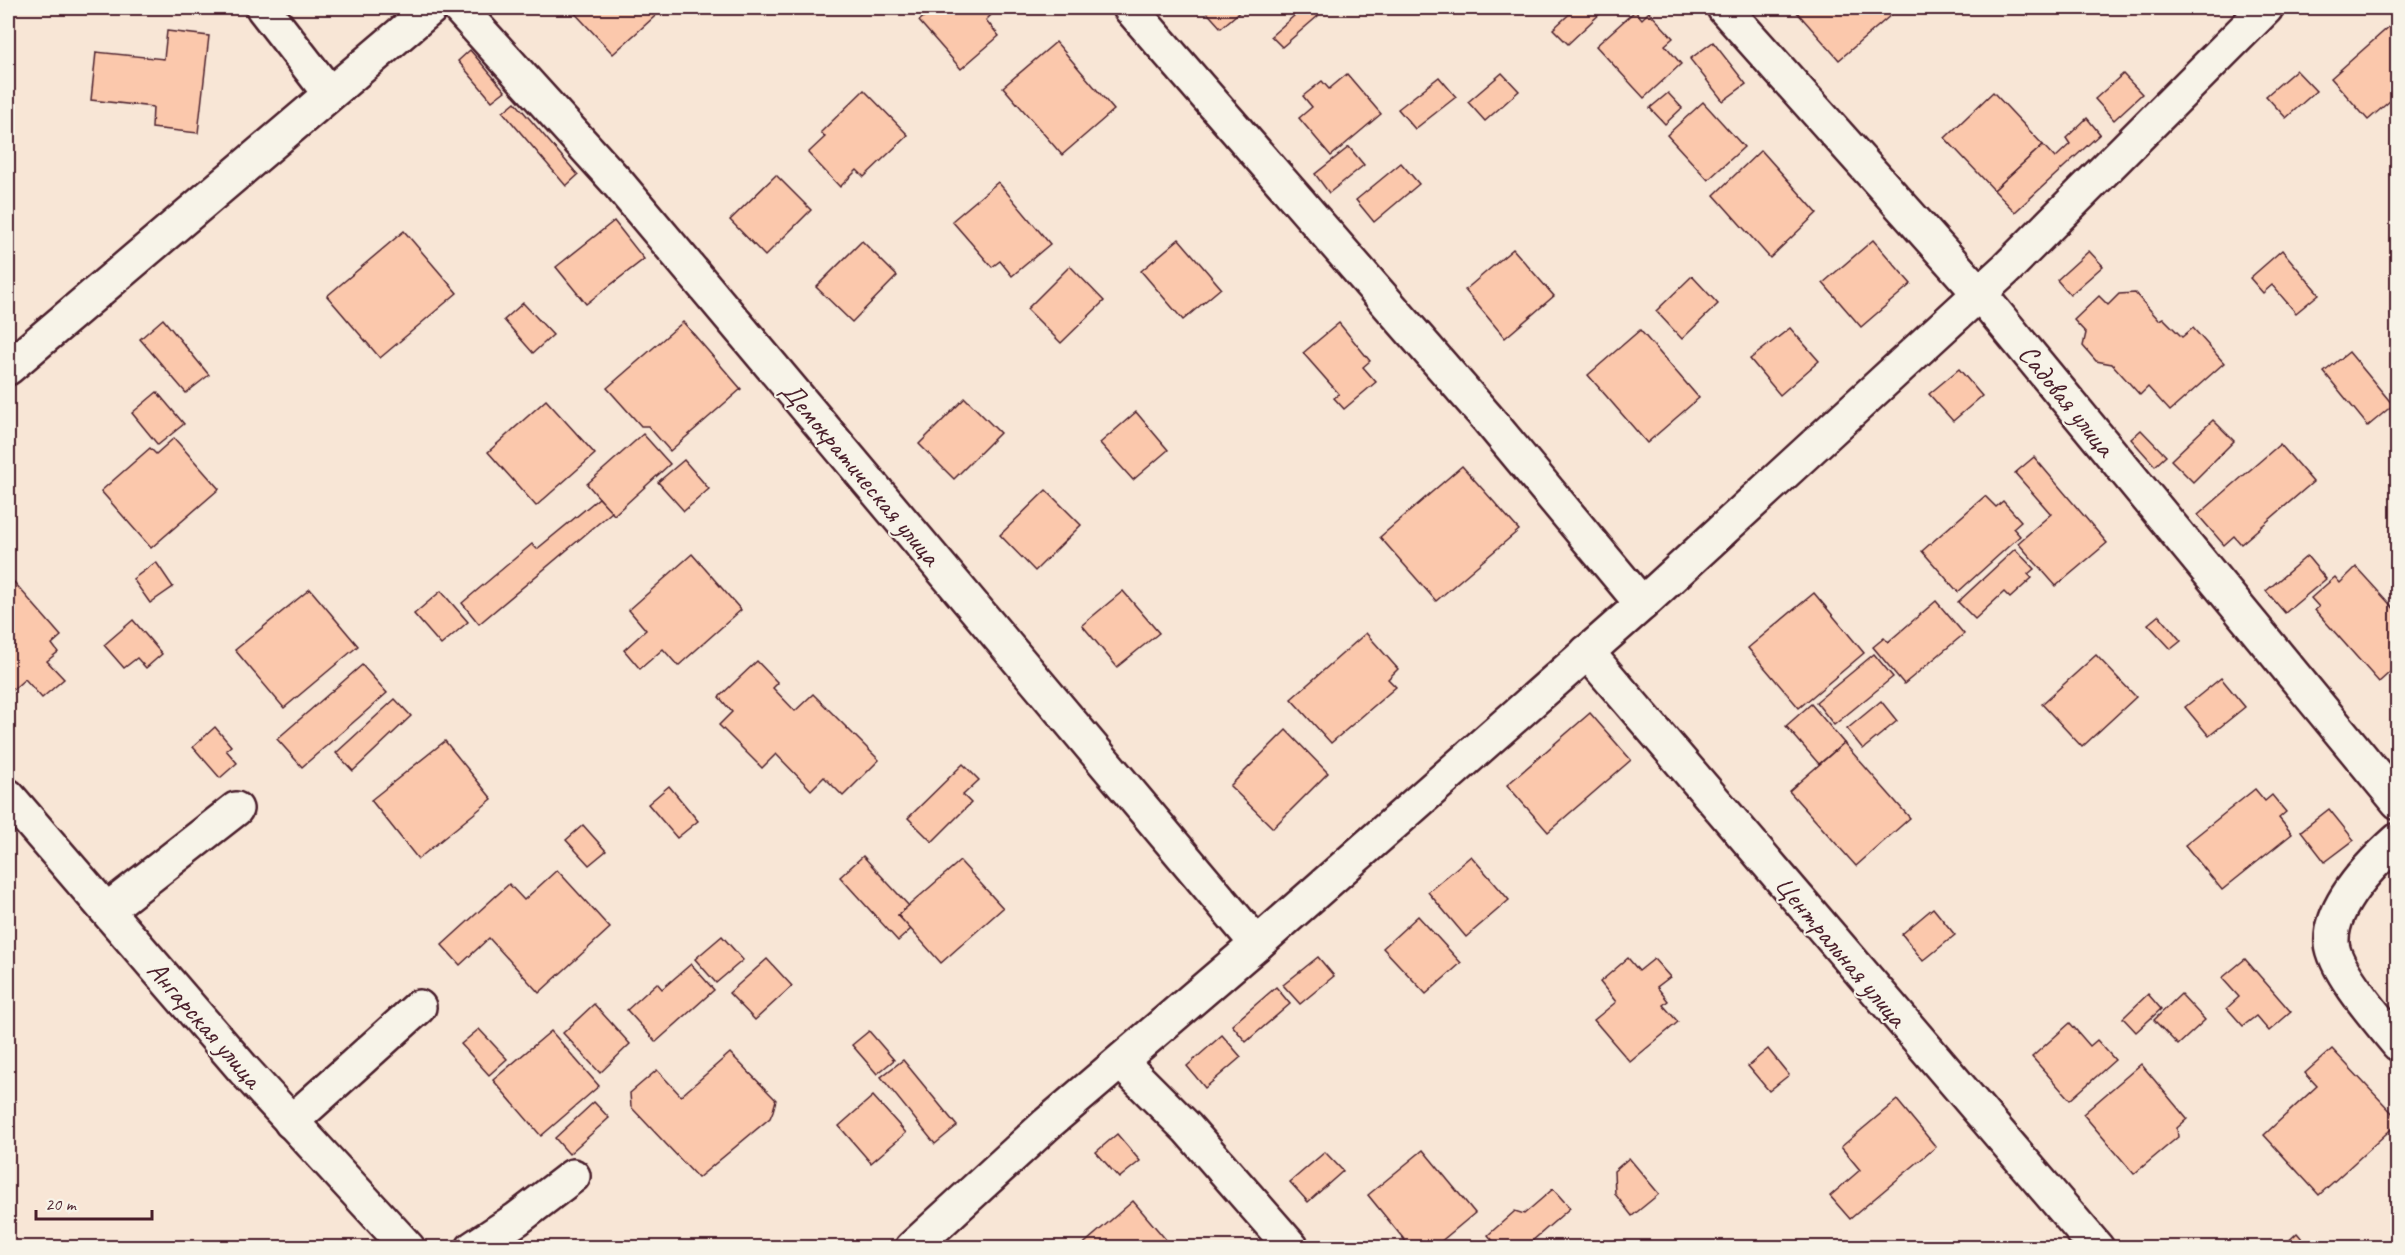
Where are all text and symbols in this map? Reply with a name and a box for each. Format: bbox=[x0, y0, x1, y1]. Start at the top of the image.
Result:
street label: Садовая улица bbox=[2011, 337, 2124, 465]
street label: Демократическая улица bbox=[773, 373, 950, 574]
street label: Центральная улица bbox=[1767, 868, 1916, 1035]
street label: Ангарская улица bbox=[140, 953, 272, 1097]
scale bar bbox=[36, 1183, 152, 1221]
text: 20 m bbox=[45, 1193, 78, 1215]

